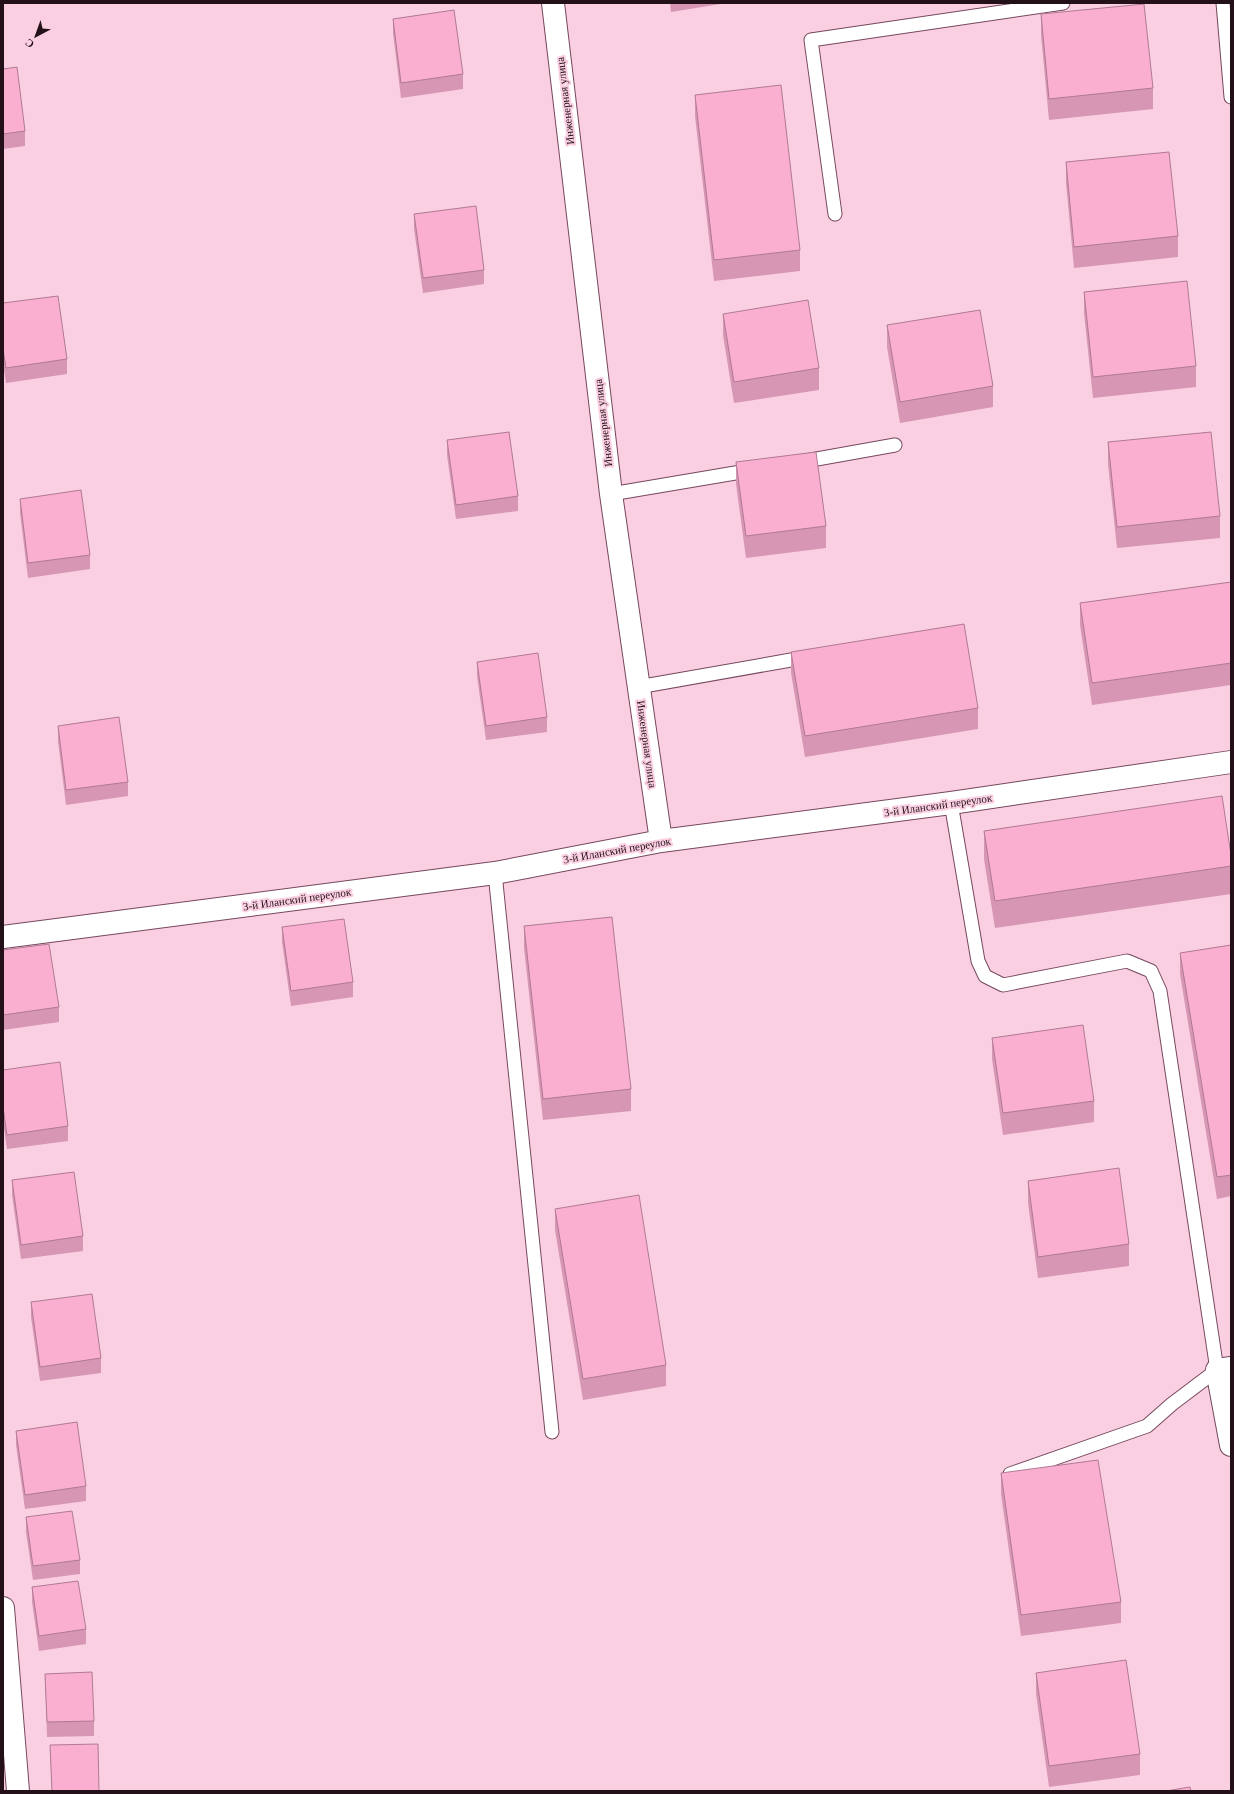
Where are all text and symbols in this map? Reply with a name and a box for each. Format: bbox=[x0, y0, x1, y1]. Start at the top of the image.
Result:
north arrow bbox=[16, 16, 56, 56]
text: С bbox=[22, 36, 36, 51]
street label: Инженерная улица bbox=[554, 56, 576, 145]
street label: Инженерная улица bbox=[592, 378, 614, 467]
street label: Инженерная улица bbox=[635, 700, 659, 789]
street label: 3-й Иланский переулок bbox=[883, 791, 993, 819]
street label: 3-й Иланский переулок bbox=[562, 835, 672, 865]
street label: 3-й Иланский переулок bbox=[242, 885, 352, 913]

